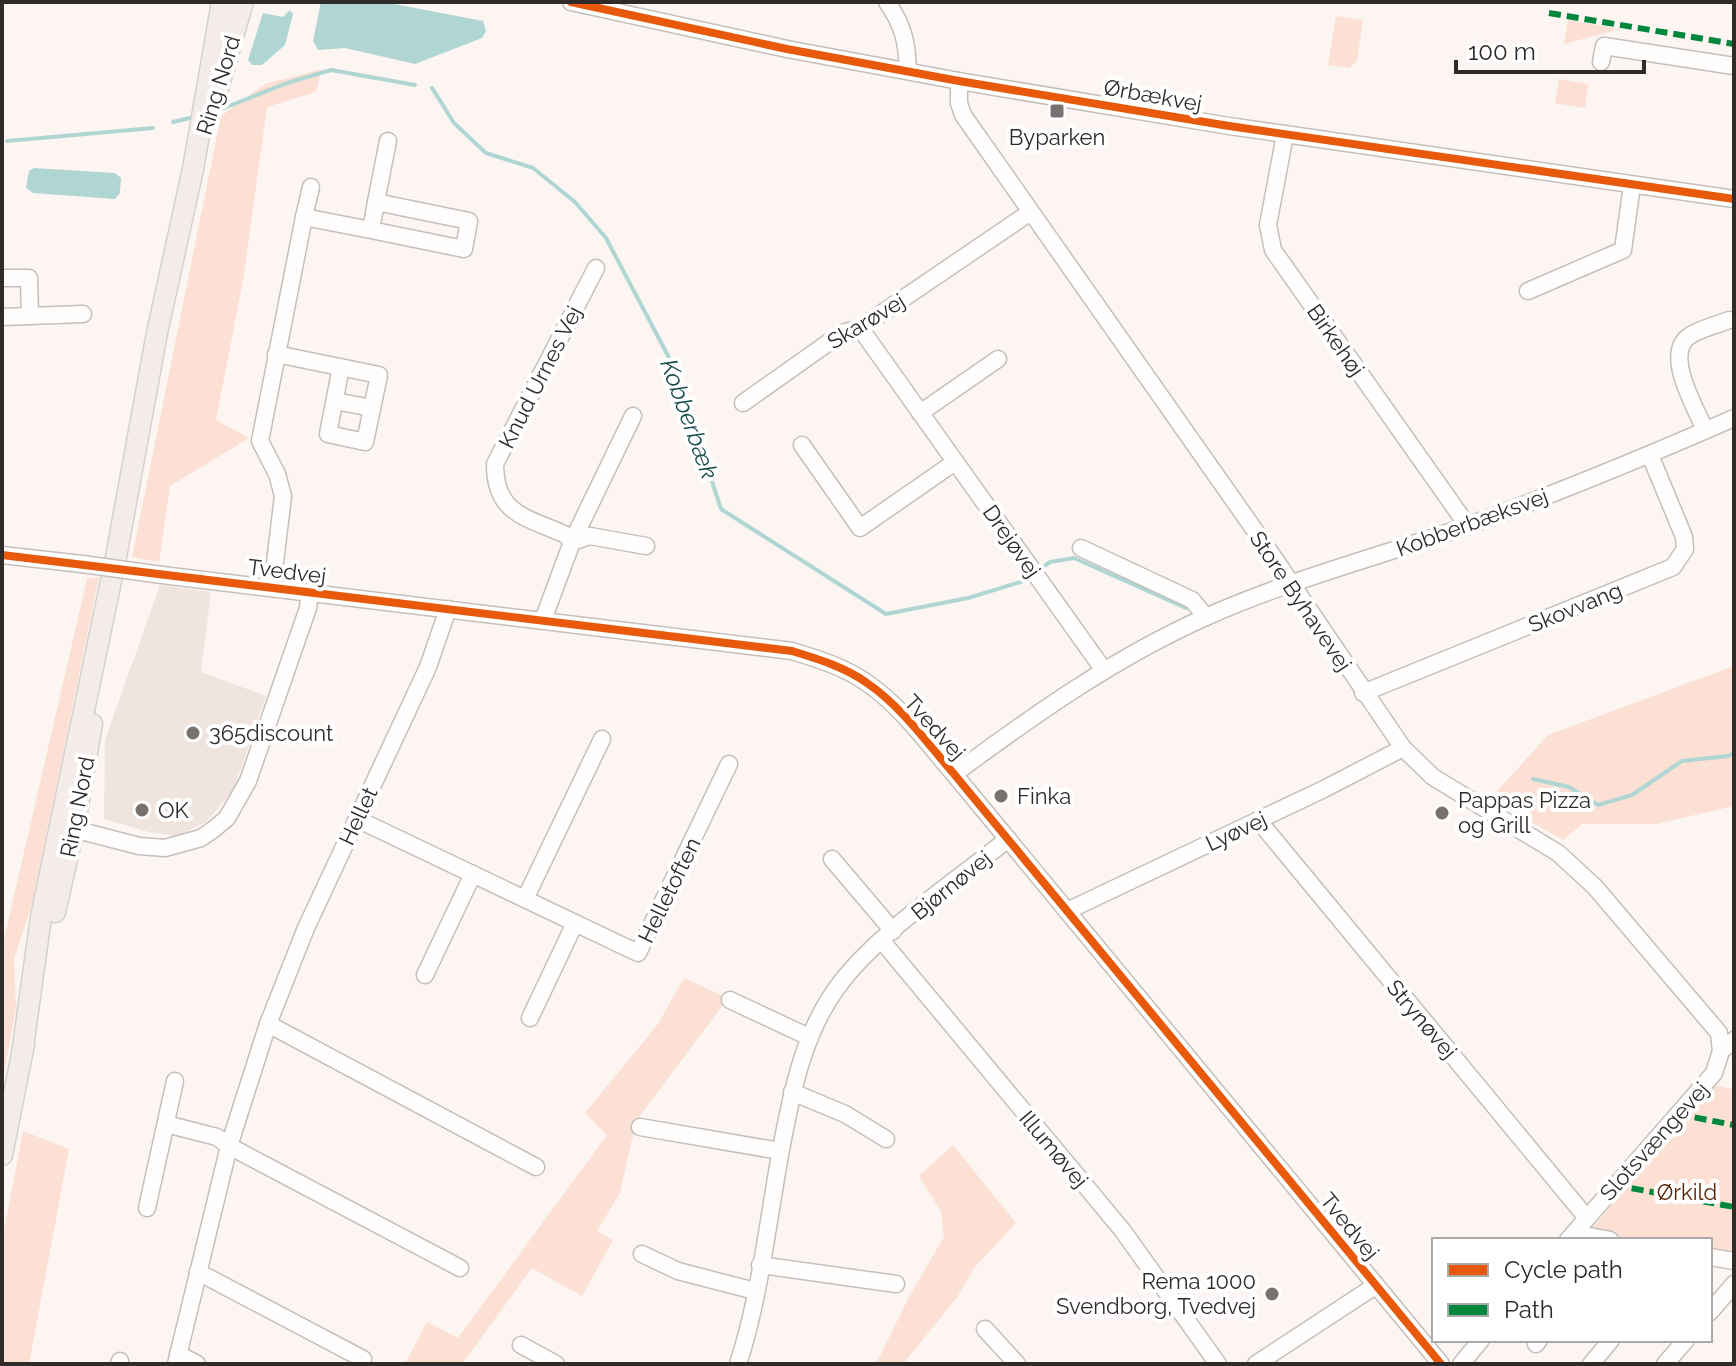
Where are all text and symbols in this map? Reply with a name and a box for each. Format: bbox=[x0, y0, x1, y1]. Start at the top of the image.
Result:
scale bar bbox=[1456, 24, 1644, 74]
street label: Ring Nord bbox=[191, 32, 245, 138]
text: 100 m bbox=[1468, 37, 1536, 66]
street label: Ørbækvej bbox=[1102, 74, 1204, 116]
marker: Byparken bbox=[1048, 102, 1066, 120]
place label: Byparken bbox=[1009, 124, 1105, 150]
street label: Skarøvej bbox=[822, 288, 910, 354]
street label: Birkehøj bbox=[1302, 299, 1370, 381]
street label: Knud Urnes Vej bbox=[493, 302, 587, 452]
water label: Kobberbæk bbox=[654, 355, 725, 483]
street label: Kobberbæksvej bbox=[1393, 482, 1551, 562]
street label: Drejøvej bbox=[978, 500, 1046, 582]
street label: Store Byhavevej bbox=[1245, 526, 1357, 676]
street label: Tvedvej bbox=[246, 553, 328, 589]
street label: Skovvang bbox=[1524, 576, 1626, 638]
street label: Tvedvej bbox=[899, 689, 971, 765]
place label: 365discount bbox=[209, 720, 334, 746]
marker: 365discount bbox=[184, 724, 202, 742]
street label: Ring Nord bbox=[55, 754, 99, 860]
street label: Hellet bbox=[333, 782, 383, 849]
place label: Finka bbox=[1017, 783, 1071, 809]
marker: Finka bbox=[992, 787, 1010, 805]
place label: Pappas Pizza og Grill bbox=[1458, 787, 1591, 838]
place label: OK bbox=[158, 797, 190, 823]
marker: OK bbox=[133, 801, 151, 819]
marker: Pappas Pizza og Grill bbox=[1433, 804, 1451, 822]
street label: Lyøvej bbox=[1201, 806, 1271, 856]
street label: Helletoften bbox=[632, 833, 706, 947]
street label: Bjørnøvej bbox=[906, 845, 996, 925]
street label: Strynøvej bbox=[1382, 974, 1462, 1064]
street label: Slotsvængevej bbox=[1594, 1076, 1714, 1206]
street label: Illumøvej bbox=[1014, 1105, 1094, 1193]
park label: Ørkild bbox=[1657, 1179, 1717, 1205]
street label: Tvedvej bbox=[1315, 1187, 1385, 1265]
legend bbox=[1432, 1238, 1712, 1342]
text: Cycle path bbox=[1504, 1255, 1623, 1284]
place label: Rema 1000 Svendborg, Tvedvej bbox=[1056, 1268, 1256, 1319]
marker: Rema 1000 Svendborg, Tvedvej bbox=[1263, 1285, 1281, 1303]
text: Path bbox=[1504, 1295, 1554, 1324]

